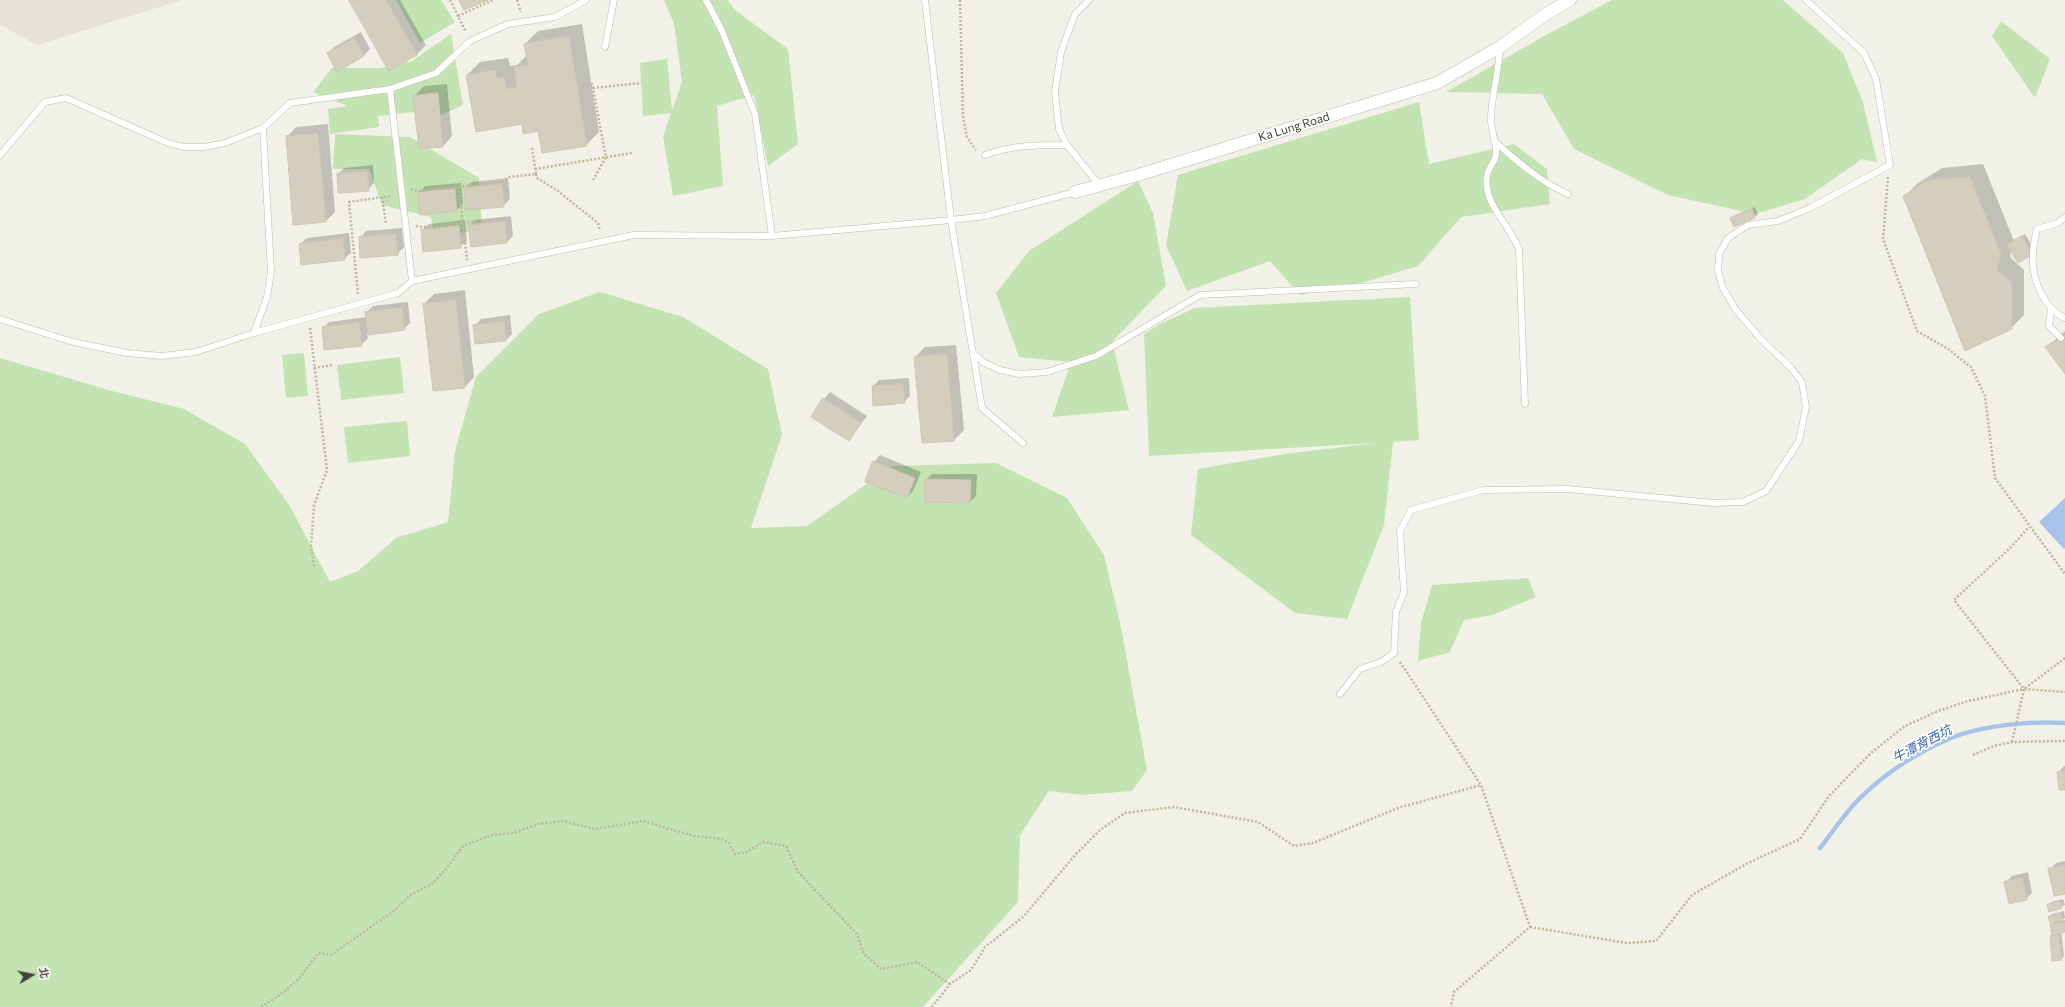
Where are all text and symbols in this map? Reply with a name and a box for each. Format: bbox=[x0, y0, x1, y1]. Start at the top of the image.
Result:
street label: Ka Lung Road bbox=[1257, 109, 1331, 145]
water label: 牛潭背西坑 bbox=[1890, 722, 1954, 766]
north arrow bbox=[12, 955, 52, 995]
text: 北 bbox=[37, 966, 52, 979]

